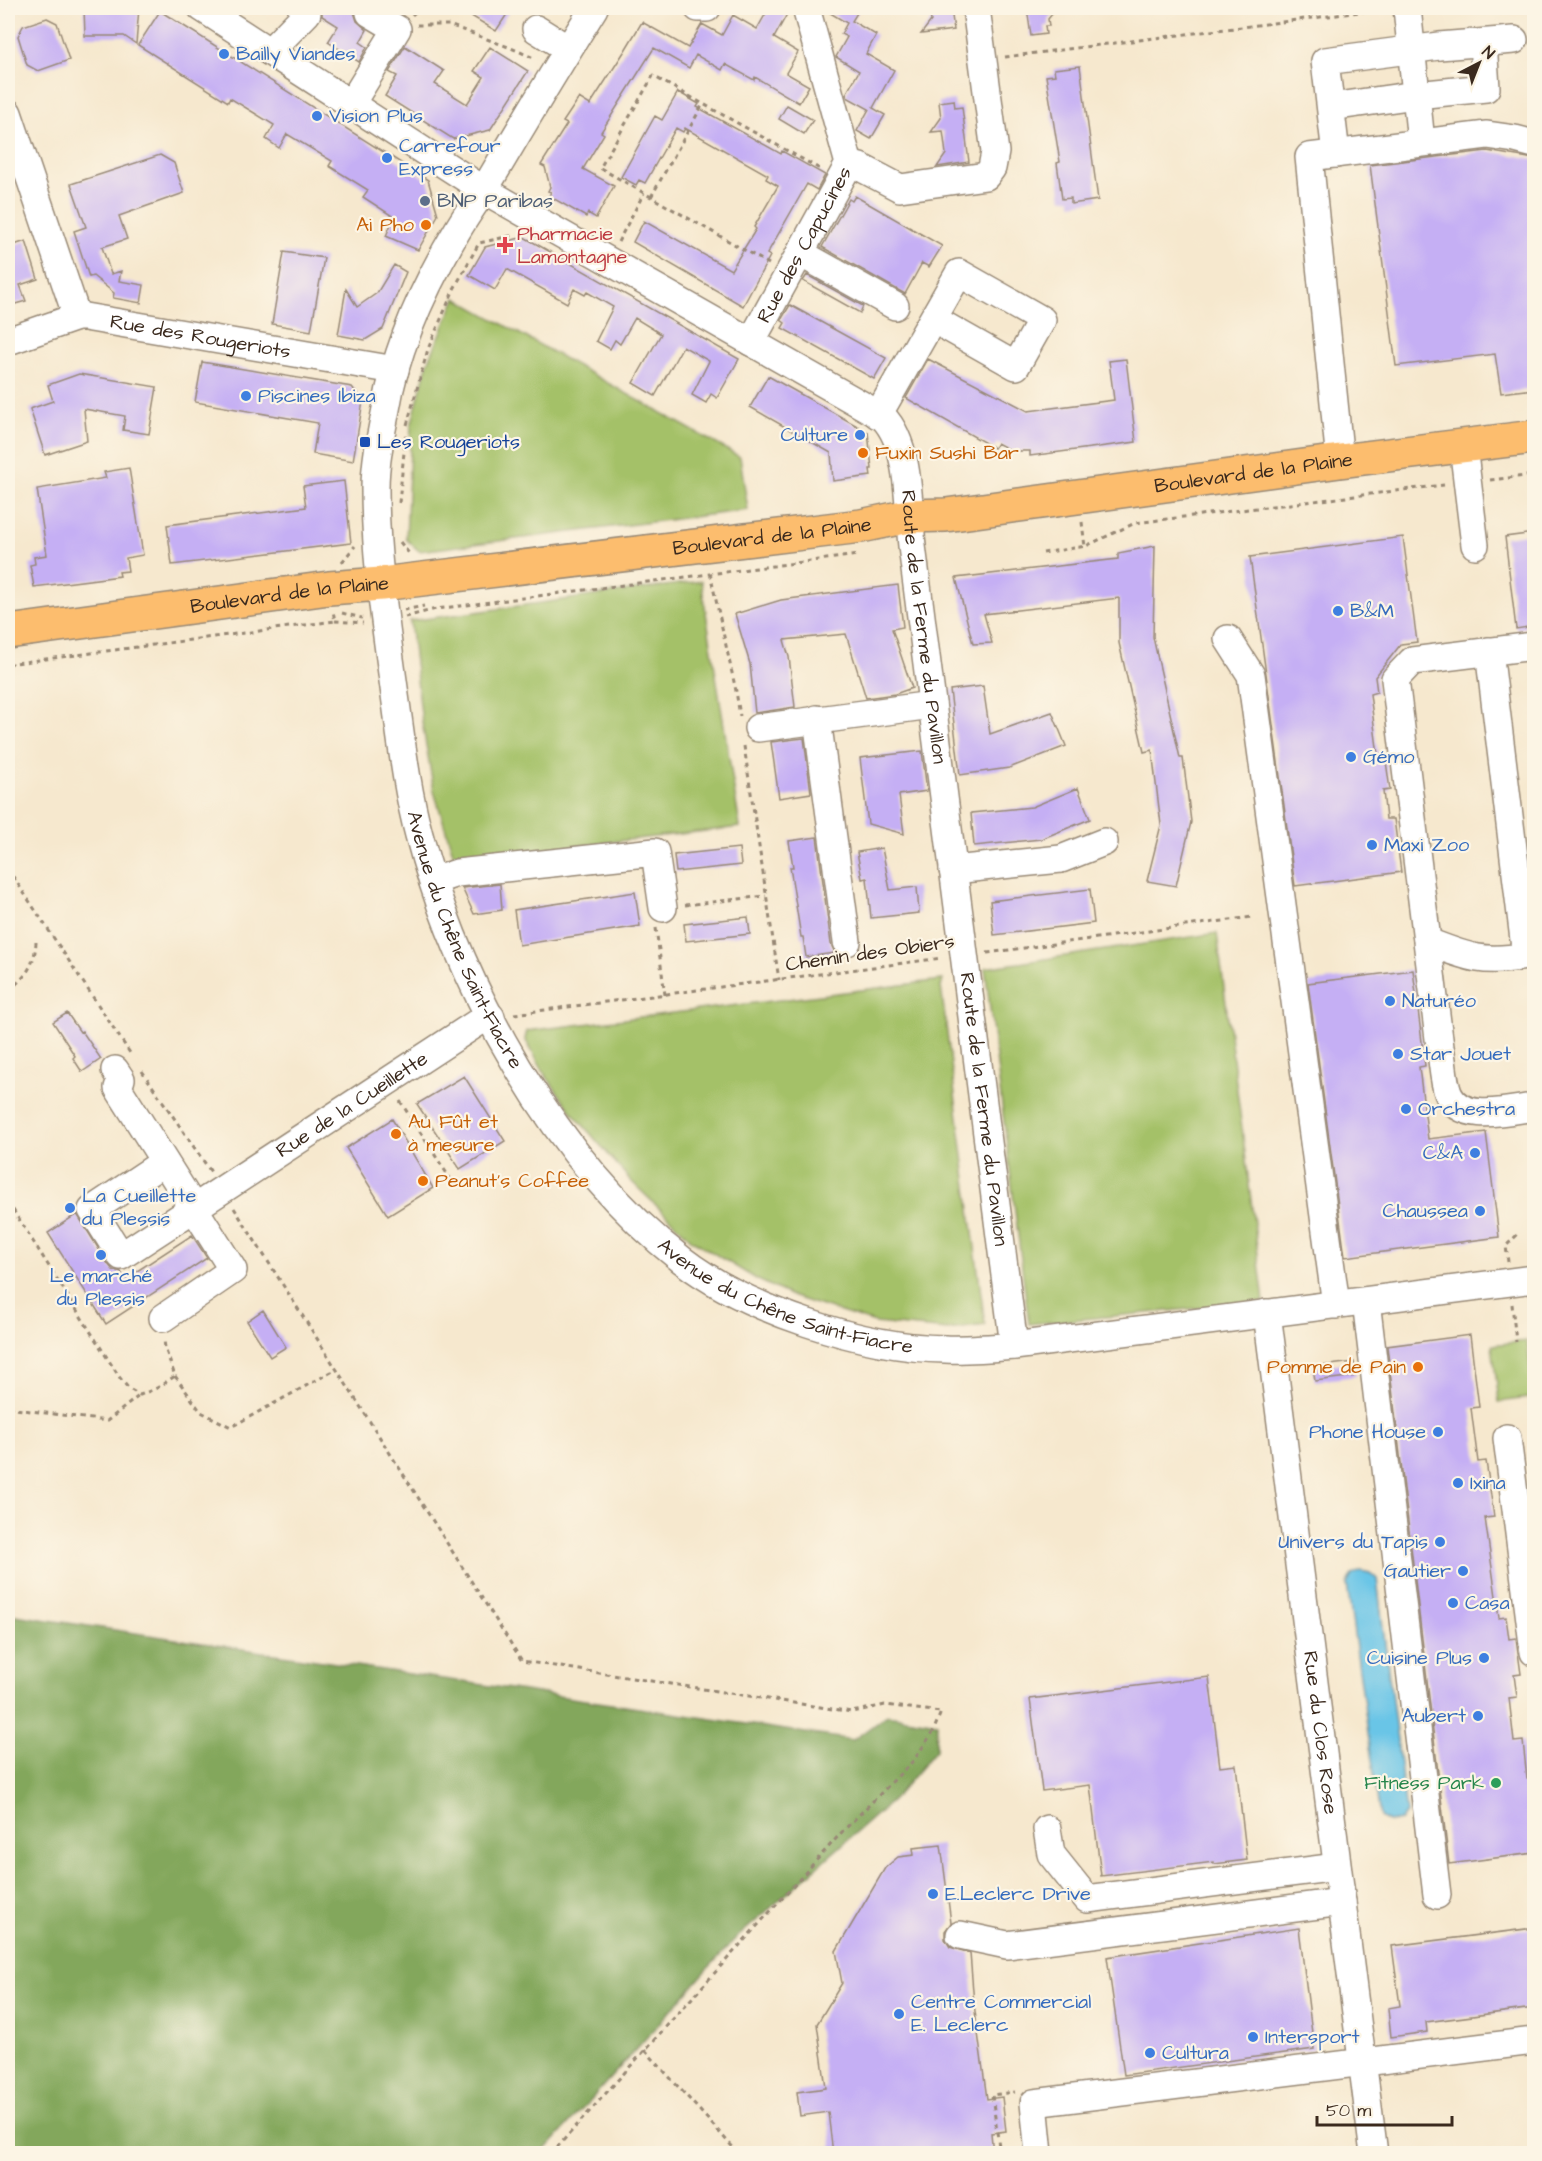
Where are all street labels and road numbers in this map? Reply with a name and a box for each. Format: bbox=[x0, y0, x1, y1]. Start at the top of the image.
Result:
street label: Rue des Capucines bbox=[750, 162, 859, 328]
street label: Rue des Rougeriots bbox=[108, 308, 293, 366]
street label: Boulevard de la Plaine bbox=[1152, 446, 1354, 500]
street label: Route de la Ferme du Pavillon bbox=[894, 489, 954, 766]
street label: Boulevard de la Plaine bbox=[671, 510, 874, 563]
street label: Boulevard de la Plaine bbox=[188, 569, 391, 621]
street label: Avenue du Chêne Saint-Fiacre bbox=[400, 808, 530, 1074]
street label: Chemin des Obiers bbox=[784, 927, 956, 979]
street label: Route de la Ferme du Pavillon bbox=[952, 971, 1015, 1248]
street label: Rue de la Cueillette bbox=[271, 1045, 433, 1165]
street label: Avenue du Chêne Saint-Fiacre bbox=[651, 1232, 915, 1361]
street label: Rue du Clos Rose bbox=[1296, 1649, 1345, 1816]

